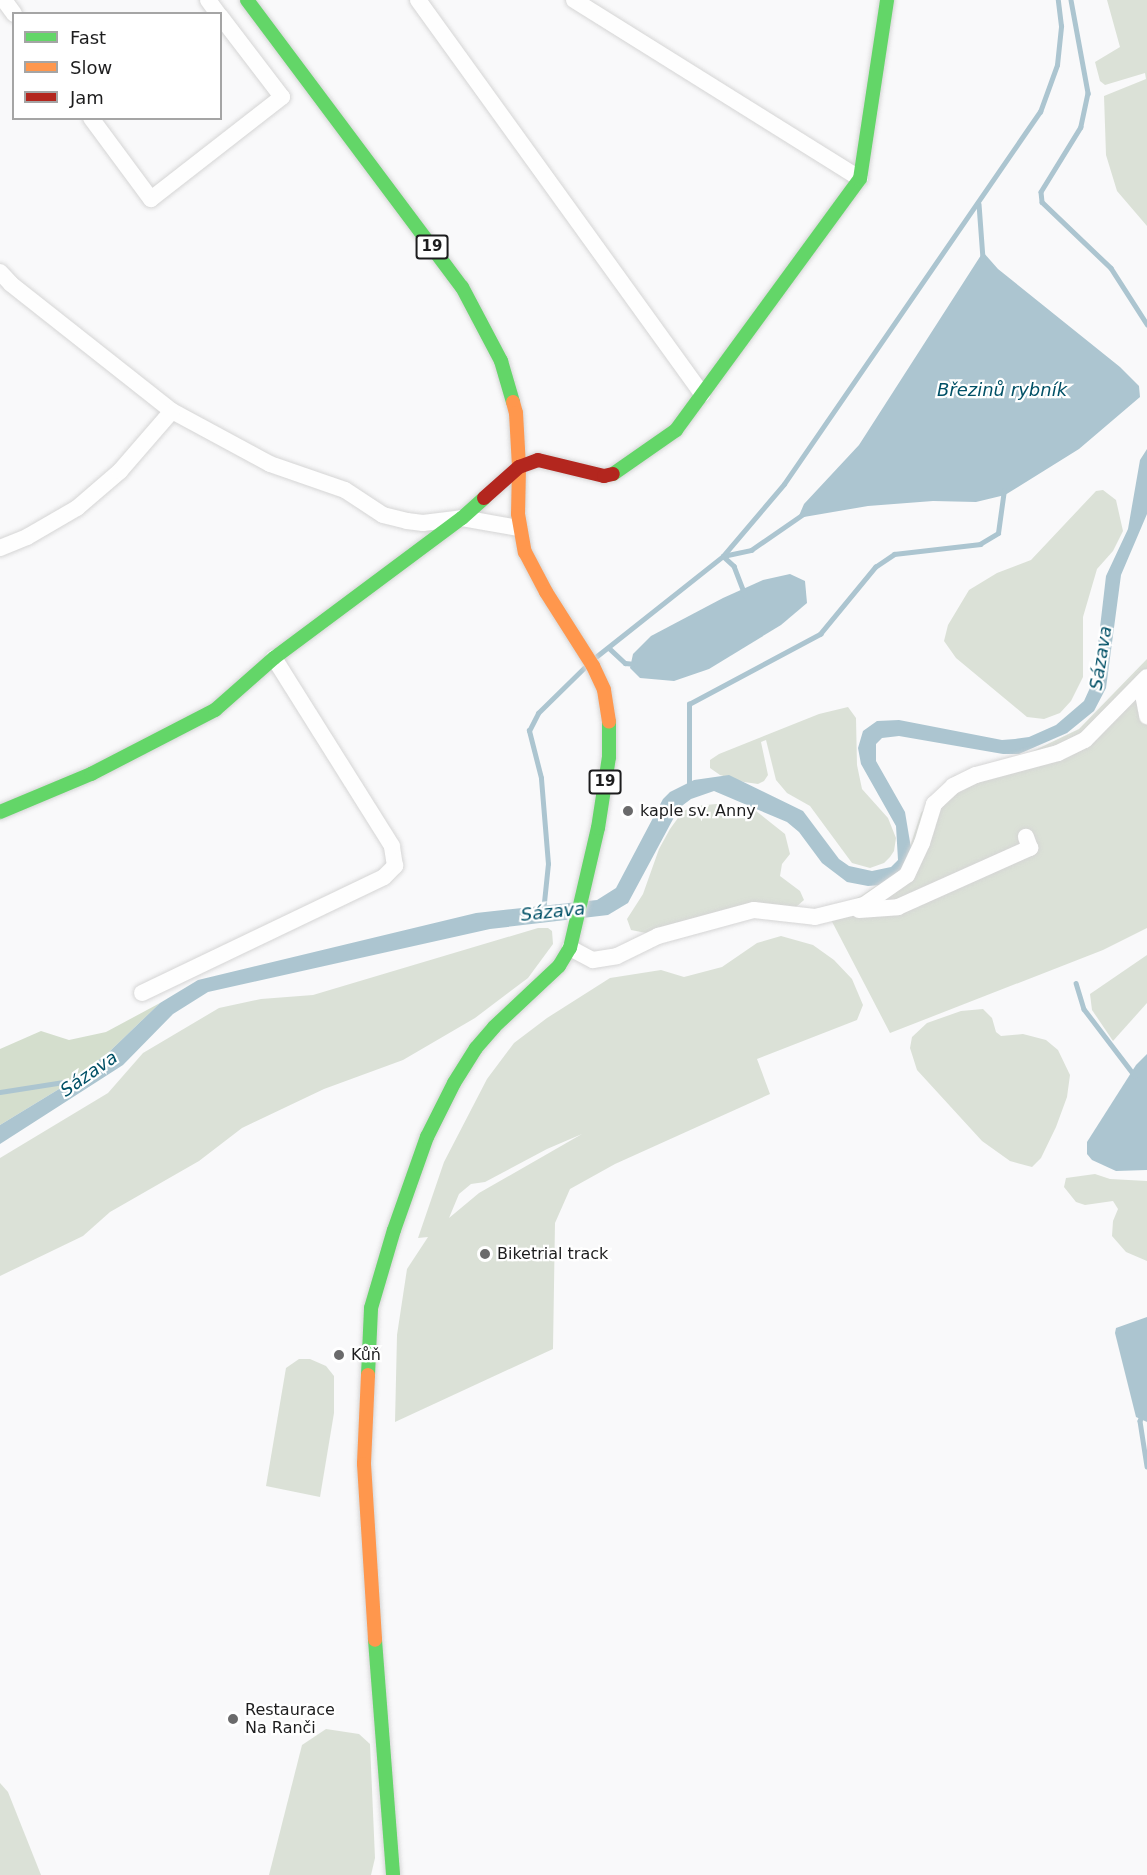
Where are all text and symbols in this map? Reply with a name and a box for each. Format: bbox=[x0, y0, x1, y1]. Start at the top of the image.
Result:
legend bbox=[12, 12, 222, 120]
text: Fast bbox=[70, 27, 106, 48]
text: Slow bbox=[70, 57, 112, 78]
text: Jam bbox=[70, 87, 104, 108]
road number: 19 bbox=[416, 235, 448, 259]
water label: Březinů rybník bbox=[937, 379, 1067, 401]
water label: Sázava bbox=[1085, 624, 1117, 692]
road number: 19 bbox=[588, 770, 622, 794]
place label: kaple sv. Anny bbox=[640, 801, 756, 821]
marker: kaple sv. Anny bbox=[621, 804, 635, 818]
water label: Sázava bbox=[520, 898, 586, 926]
water label: Sázava bbox=[56, 1047, 122, 1101]
place label: Biketrial track bbox=[497, 1244, 608, 1264]
marker: Biketrial track bbox=[478, 1247, 492, 1261]
place label: Kůň bbox=[351, 1345, 381, 1365]
marker: Kůň bbox=[332, 1348, 346, 1362]
place label: Restaurace Na Ranči bbox=[245, 1700, 335, 1738]
marker: Restaurace Na Ranči bbox=[226, 1712, 240, 1726]

